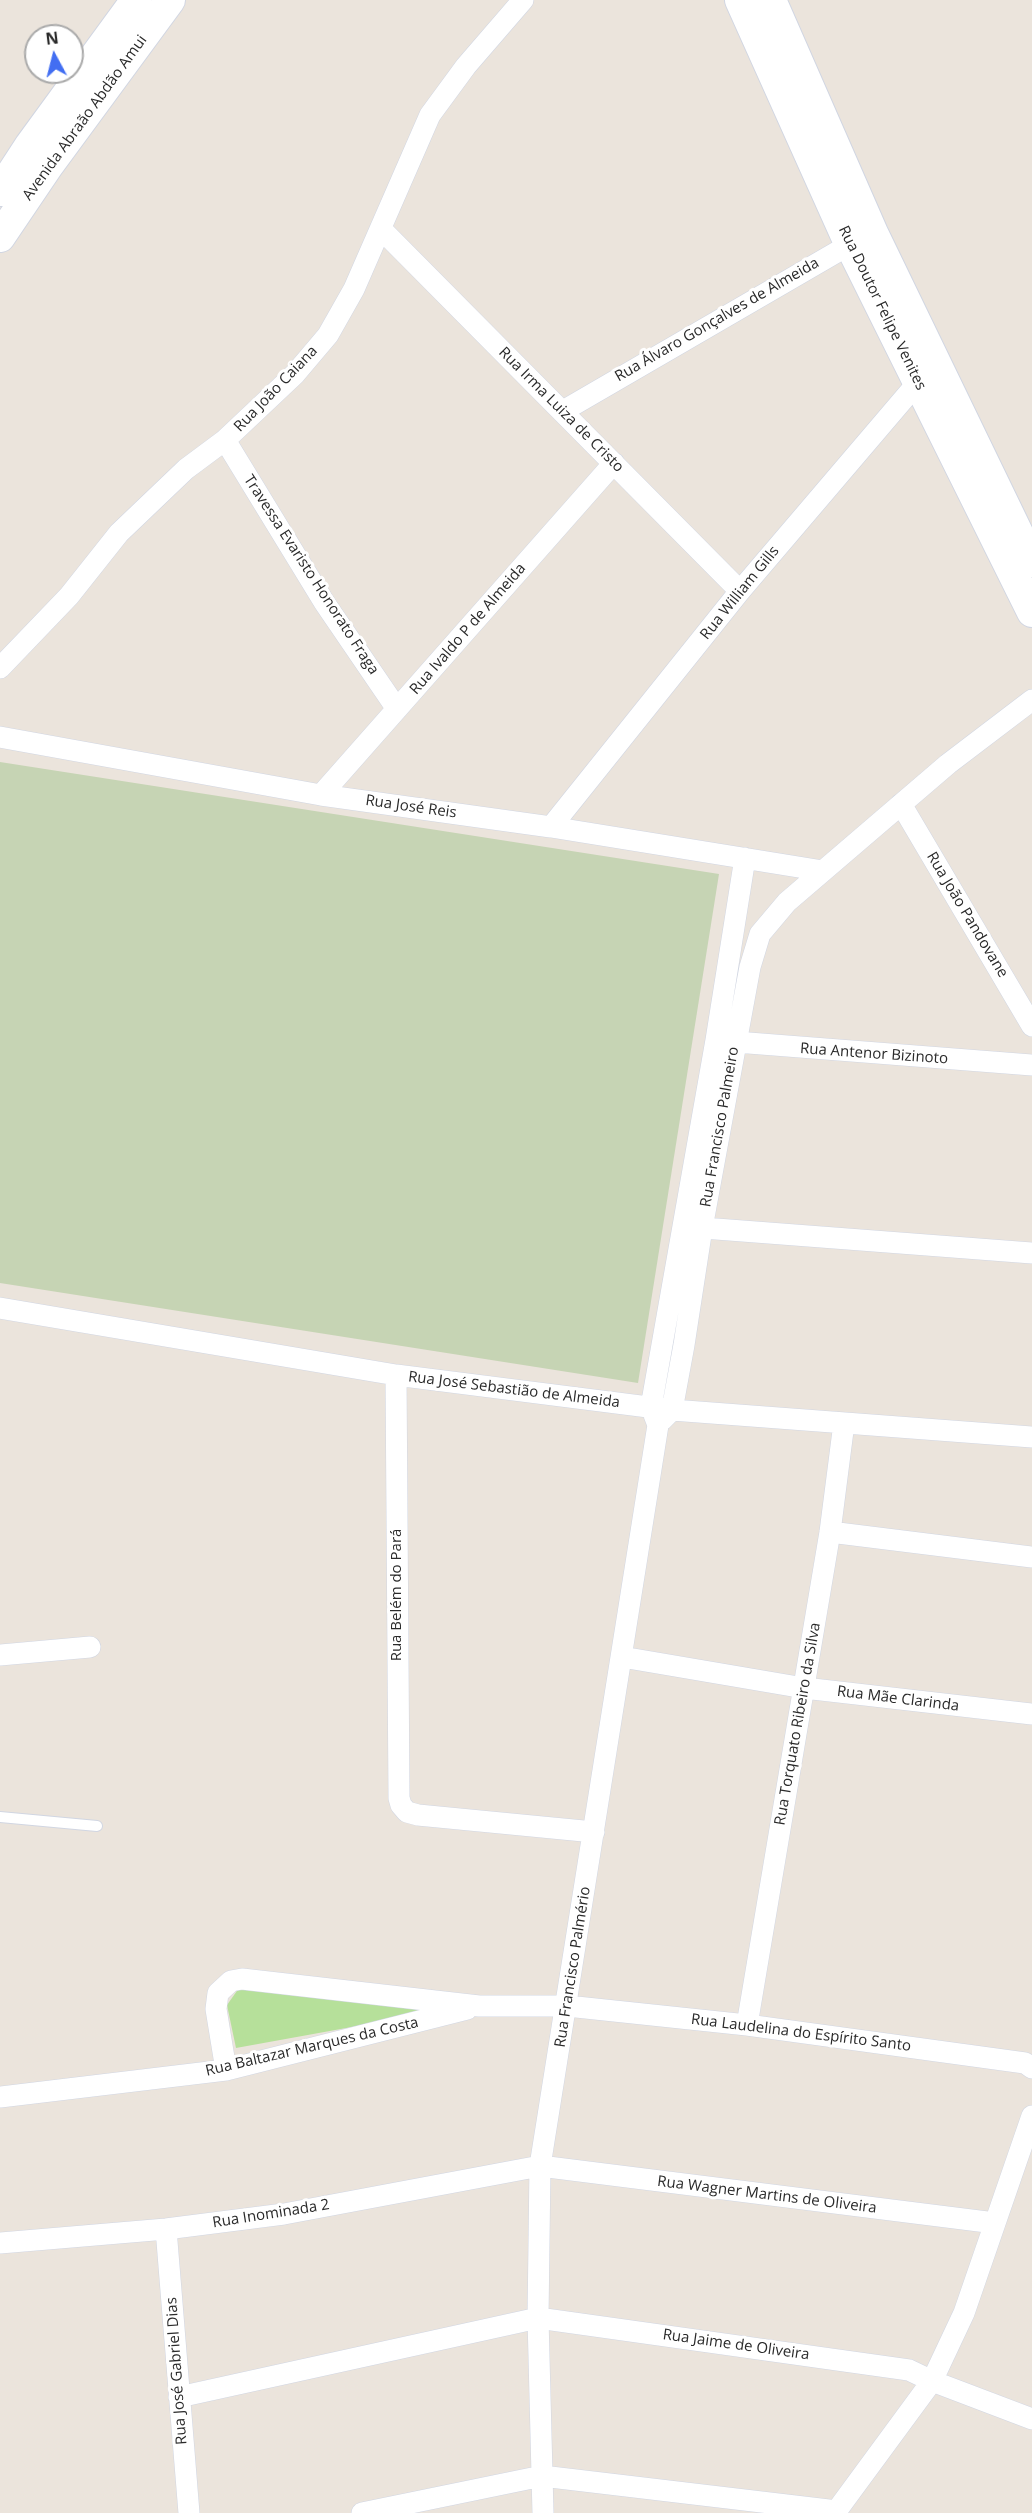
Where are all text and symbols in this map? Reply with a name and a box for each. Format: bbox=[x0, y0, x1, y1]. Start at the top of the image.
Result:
north arrow bbox=[24, 24, 84, 84]
text: N bbox=[44, 26, 60, 50]
street label: Avenida Abraão Abdão Amui bbox=[19, 32, 151, 204]
street label: Rua Doutor Felipe Venites bbox=[834, 223, 930, 393]
street label: Rua Álvaro Gonçalves de Almeida bbox=[612, 254, 822, 386]
street label: Rua João Caiana bbox=[230, 342, 322, 436]
street label: Rua Irma Luiza de Cristo bbox=[495, 344, 627, 476]
street label: Travessa Evaristo Honorato Fraga bbox=[240, 472, 382, 678]
street label: Rua William Gills bbox=[697, 543, 783, 643]
street label: Rua Ivaldo P de Almeida bbox=[406, 560, 530, 698]
street label: Rua José Reis bbox=[364, 792, 458, 822]
street label: Rua João Pandovane bbox=[922, 849, 1012, 981]
street label: Rua Antenor Bizinoto bbox=[799, 1040, 949, 1068]
street label: Rua Francisco Palmeiro bbox=[697, 1045, 743, 1209]
street label: Rua José Sebastião de Almeida bbox=[407, 1368, 621, 1412]
street label: Rua Belém do Pará bbox=[388, 1529, 406, 1661]
street label: Rua Torquato Ribeiro da Silva bbox=[771, 1621, 825, 1827]
street label: Rua Mãe Clarinda bbox=[836, 1683, 960, 1715]
street label: Rua Francisco Palmério bbox=[551, 1885, 595, 2049]
street label: Rua Laudelina do Espírito Santo bbox=[690, 2011, 912, 2055]
street label: Rua Baltazar Marques da Costa bbox=[204, 2014, 420, 2080]
street label: Rua Wagner Martins de Oliveira bbox=[656, 2173, 878, 2217]
street label: Rua Inominada 2 bbox=[211, 2196, 331, 2232]
street label: Rua José Gabriel Dias bbox=[163, 2297, 191, 2445]
street label: Rua Jaime de Oliveira bbox=[661, 2326, 811, 2364]

